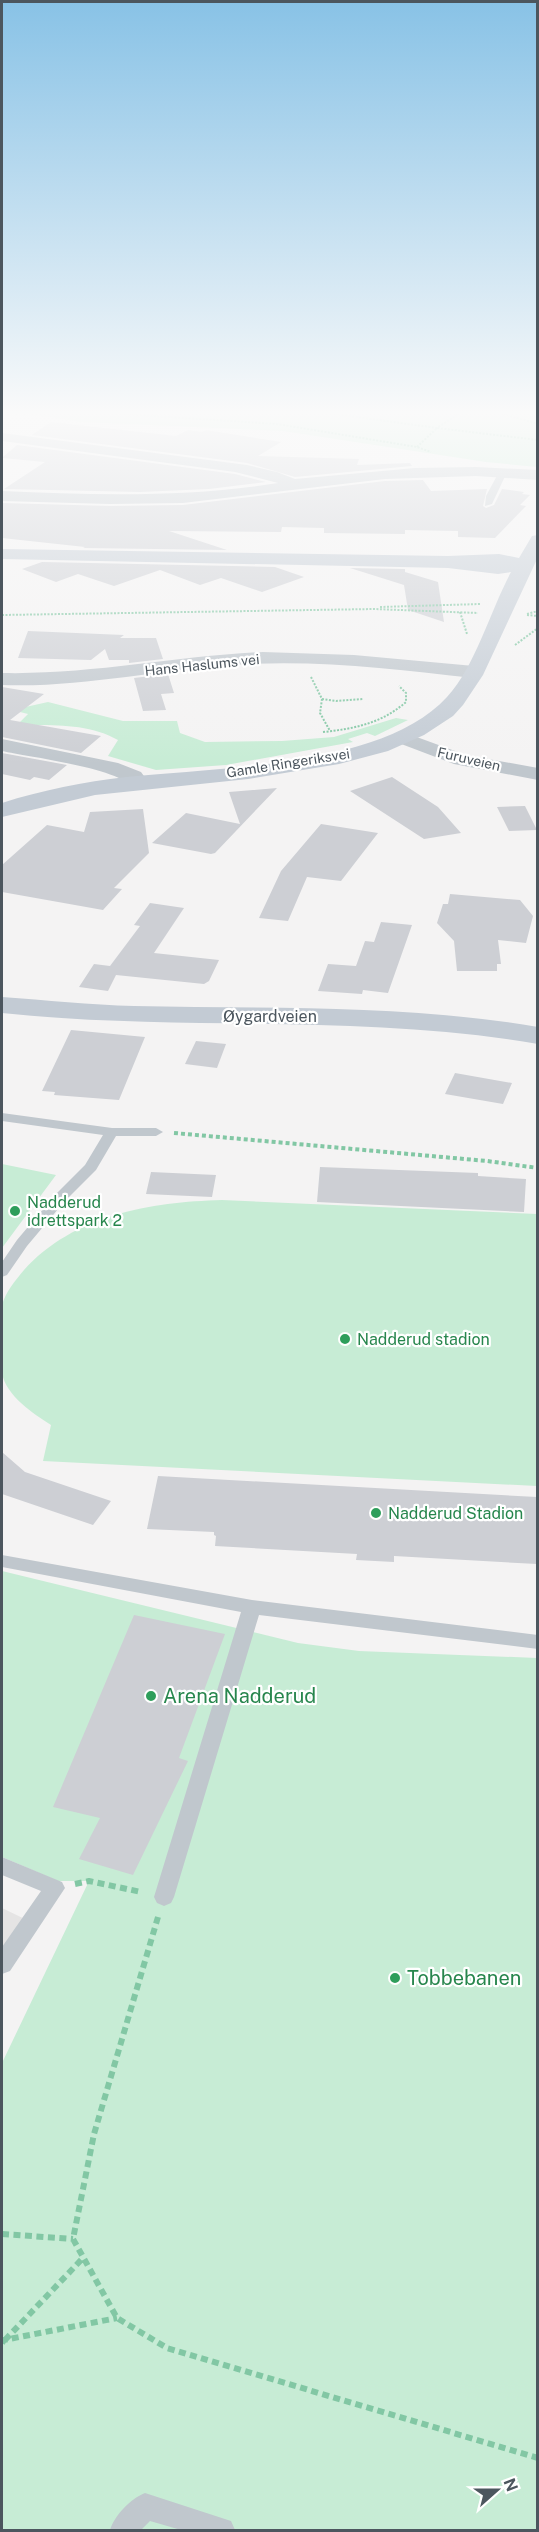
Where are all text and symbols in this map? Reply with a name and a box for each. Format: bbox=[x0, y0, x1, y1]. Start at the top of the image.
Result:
street label: Hans Haslums vei bbox=[144, 651, 260, 679]
street label: Furuveien bbox=[436, 744, 502, 774]
street label: Gamle Ringeriksvei bbox=[225, 745, 351, 781]
street label: Øygardveien bbox=[223, 1007, 317, 1026]
place label: Nadderud idrettspark 2 bbox=[27, 1193, 122, 1230]
marker: Nadderud idrettspark 2 bbox=[8, 1204, 22, 1218]
place label: Nadderud stadion bbox=[357, 1330, 490, 1349]
marker: Nadderud stadion bbox=[338, 1332, 352, 1346]
place label: Nadderud Stadion bbox=[388, 1504, 523, 1523]
marker: Nadderud Stadion bbox=[369, 1506, 383, 1520]
place label: Arena Nadderud bbox=[163, 1684, 316, 1708]
marker: Arena Nadderud bbox=[144, 1689, 158, 1703]
place label: Tobbebanen bbox=[407, 1966, 521, 1990]
marker: Tobbebanen bbox=[388, 1971, 402, 1985]
north arrow bbox=[467, 2460, 527, 2520]
text: N bbox=[499, 2476, 522, 2494]

